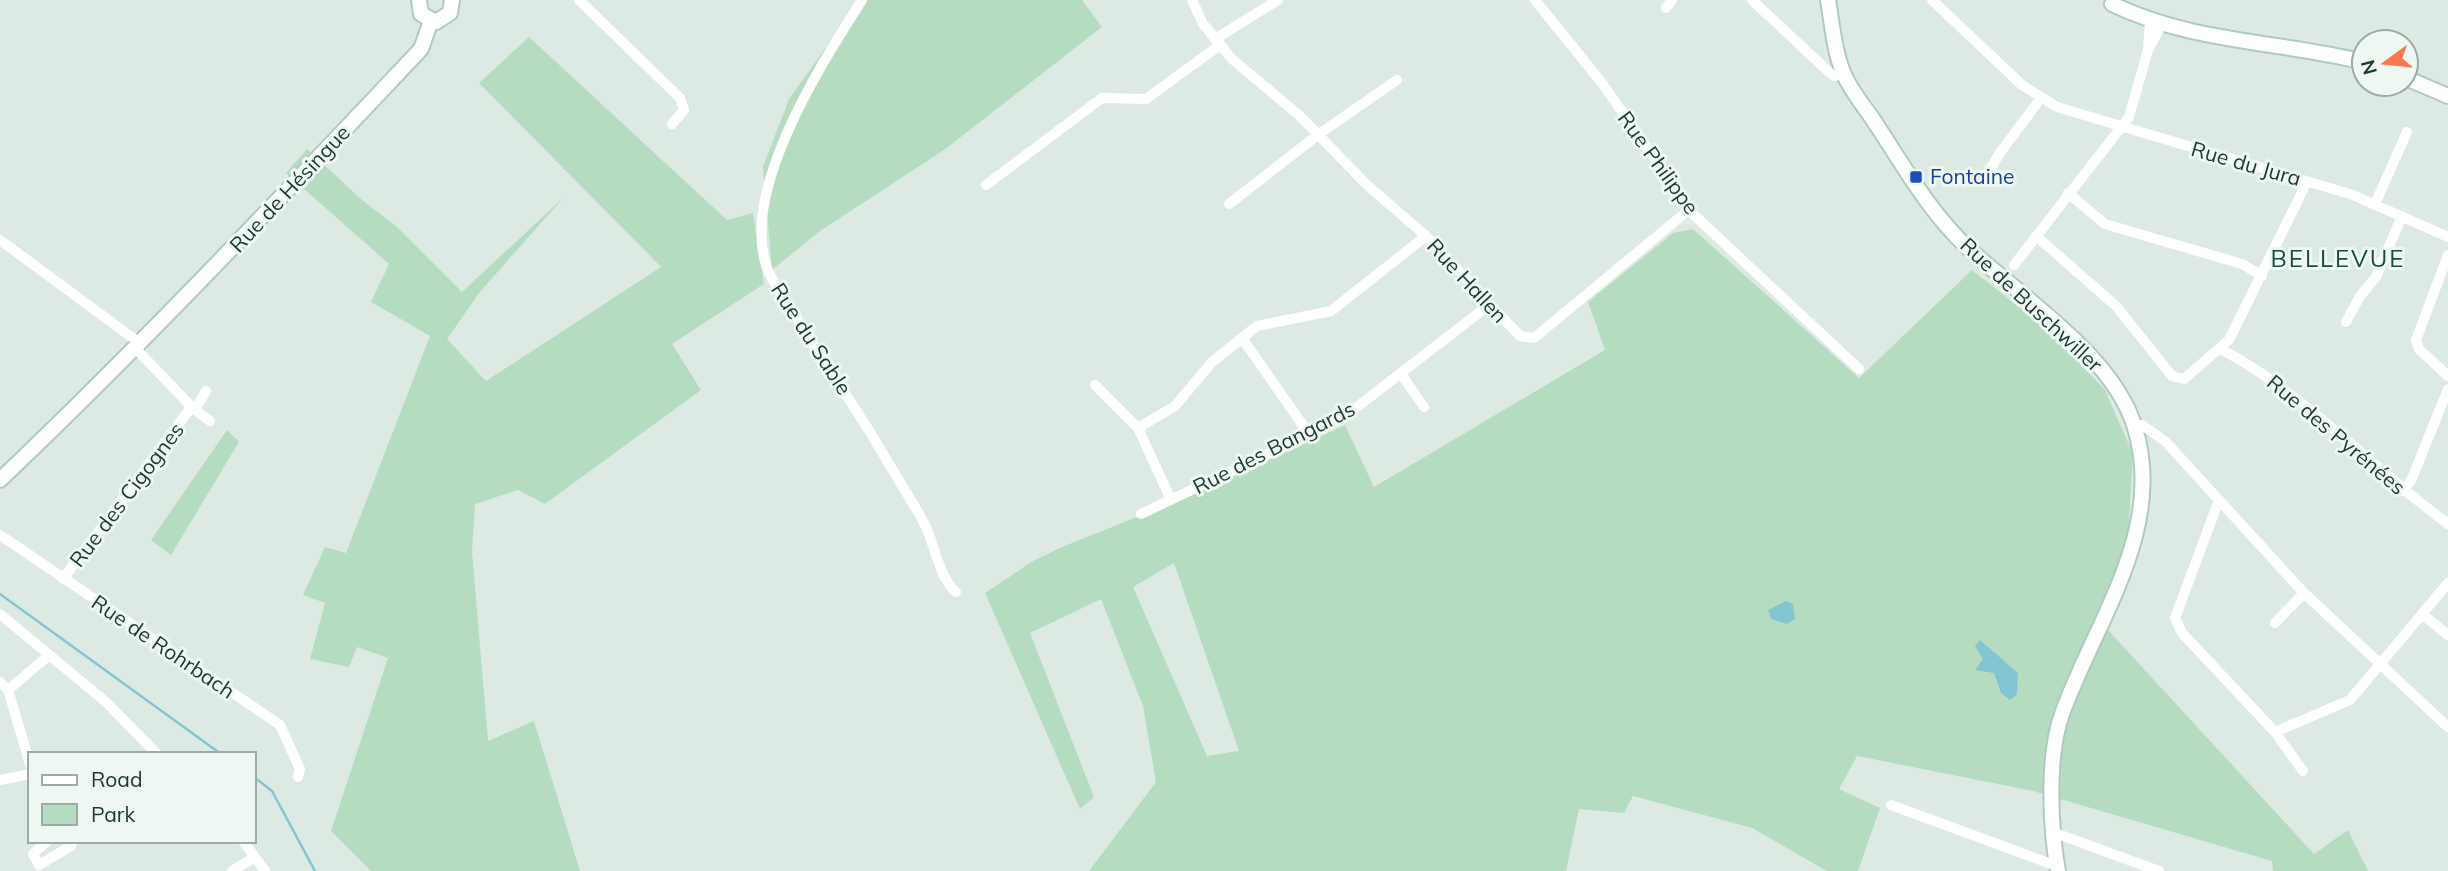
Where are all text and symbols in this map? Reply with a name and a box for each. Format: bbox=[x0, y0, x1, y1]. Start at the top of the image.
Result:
north arrow bbox=[2350, 28, 2420, 98]
text: N bbox=[2355, 57, 2382, 77]
street label: Rue Philippe bbox=[1613, 106, 1705, 219]
street label: Rue de Hésingue bbox=[224, 119, 355, 257]
street label: Rue du Jura bbox=[2188, 135, 2304, 191]
place label: Fontaine bbox=[1930, 163, 2014, 189]
marker: Fontaine bbox=[1908, 169, 1924, 185]
street label: Rue de Buschwiller bbox=[1955, 232, 2108, 377]
street label: Rue Hallen bbox=[1422, 233, 1513, 328]
district label: BELLEVUE bbox=[2271, 243, 2405, 273]
street label: Rue du Sable bbox=[766, 278, 858, 399]
street label: Rue des Pyrénées bbox=[2262, 369, 2411, 500]
street label: Rue des Bangards bbox=[1188, 395, 1359, 499]
street label: Rue des Cigognes bbox=[63, 417, 189, 572]
street label: Rue de Rohrbach bbox=[87, 589, 240, 704]
legend bbox=[28, 752, 256, 843]
text: Road bbox=[91, 766, 142, 792]
text: Park bbox=[91, 801, 135, 827]

